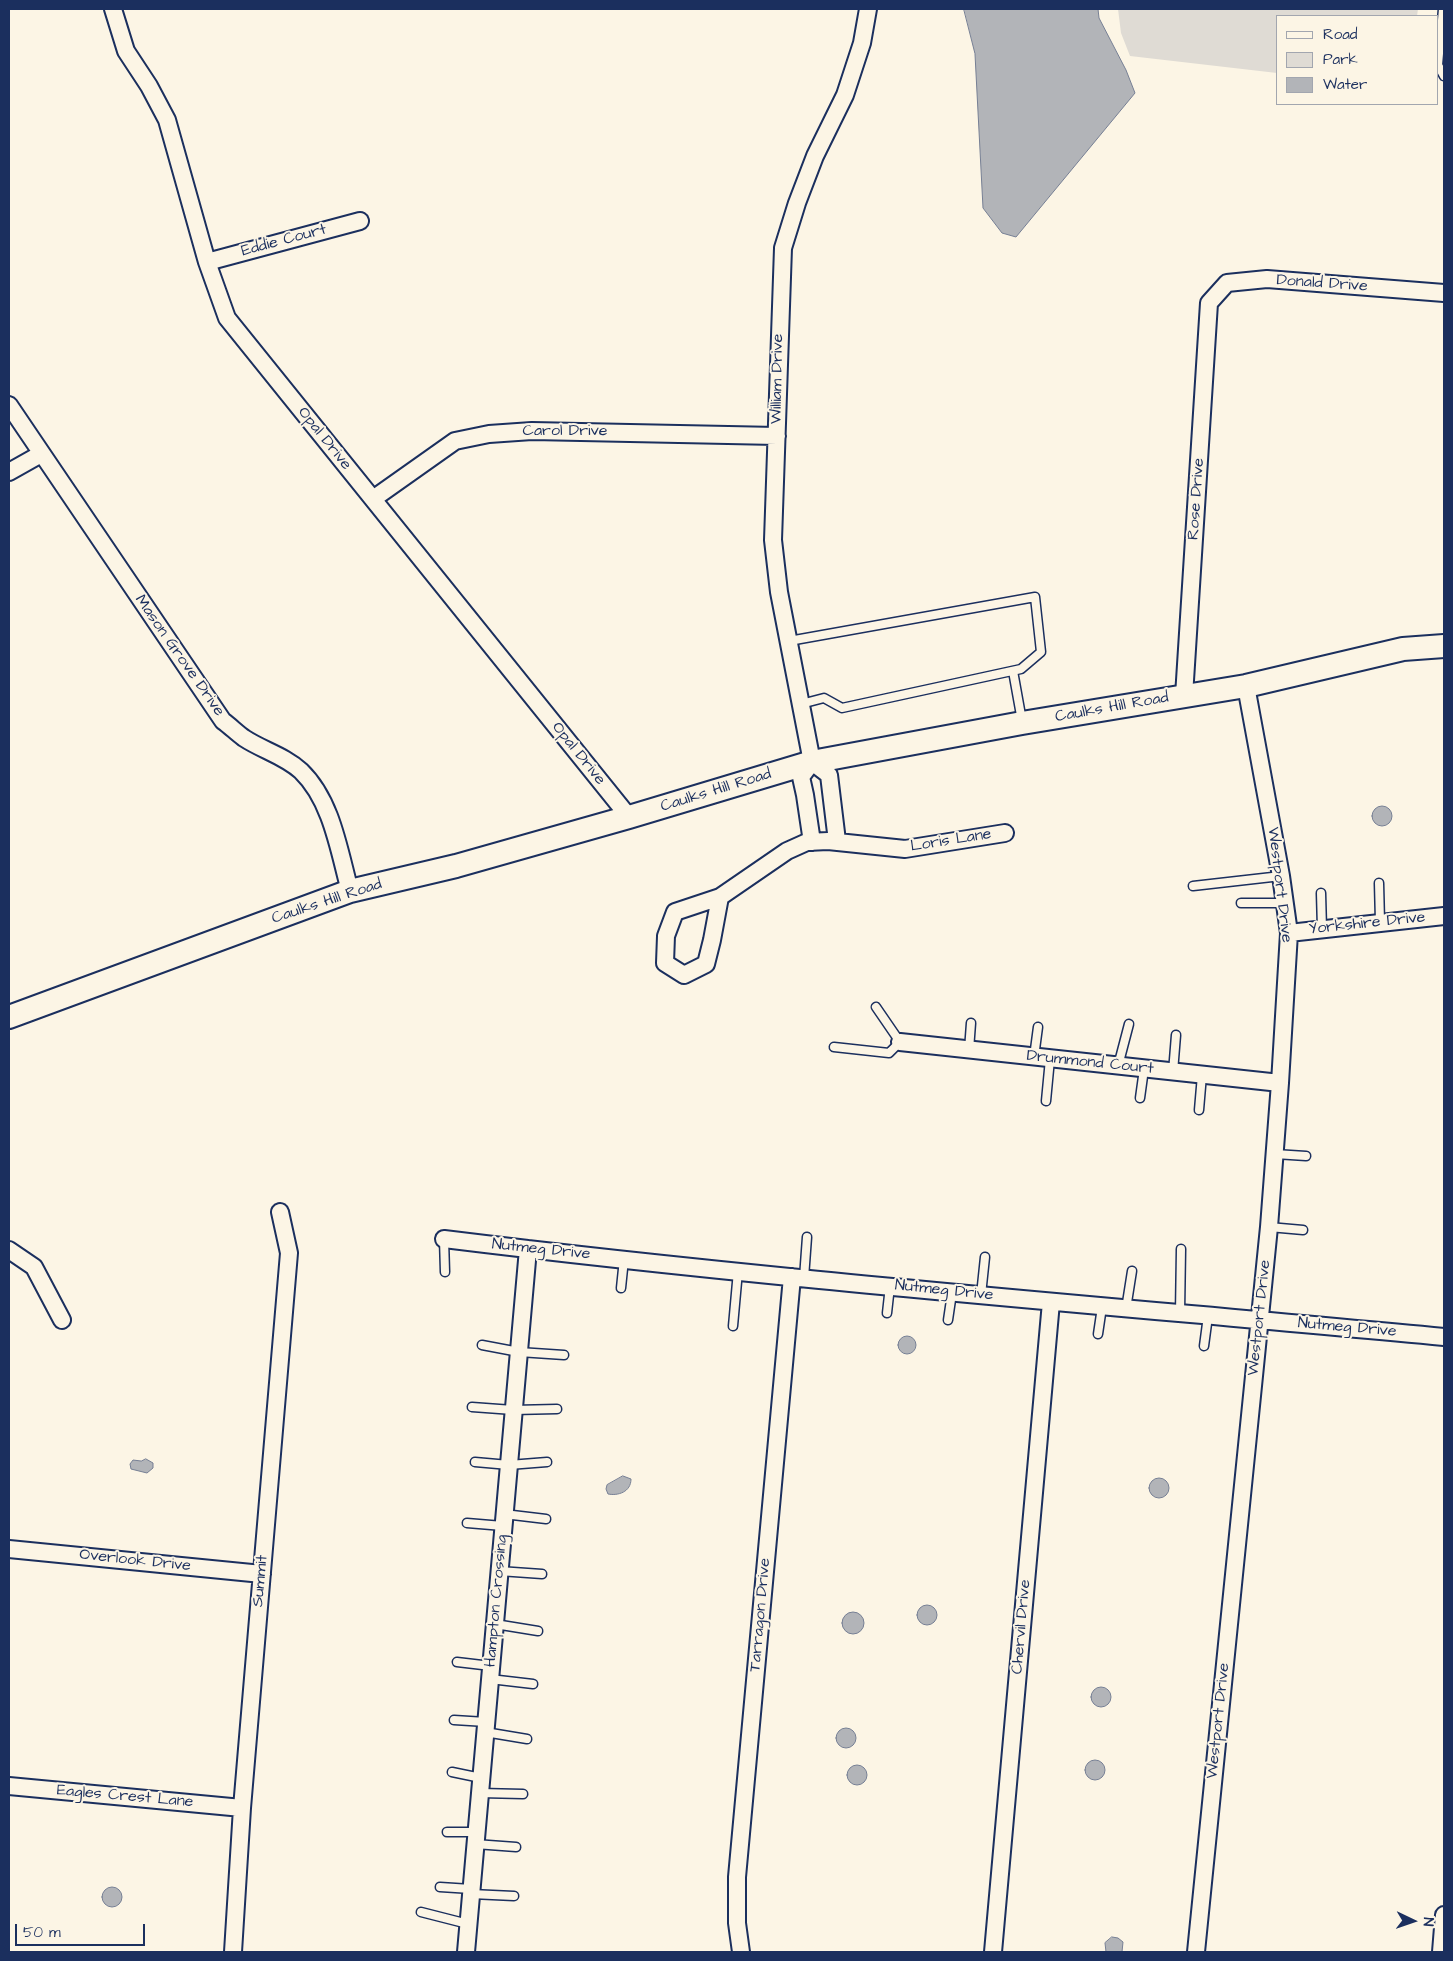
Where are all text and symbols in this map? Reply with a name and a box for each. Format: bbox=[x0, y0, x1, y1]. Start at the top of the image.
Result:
legend bbox=[1276, 15, 1438, 105]
text: Road bbox=[1323, 24, 1357, 45]
text: Park bbox=[1323, 49, 1358, 70]
text: Water bbox=[1323, 74, 1367, 95]
street label: Eddie Court bbox=[239, 220, 329, 262]
street label: Donald Drive bbox=[1276, 271, 1368, 297]
street label: William Drive bbox=[768, 334, 788, 424]
street label: Opal Drive bbox=[293, 404, 355, 474]
street label: Carol Drive bbox=[523, 422, 607, 442]
street label: Rose Drive bbox=[1185, 457, 1209, 541]
street label: Mason Grove Drive bbox=[130, 592, 228, 720]
street label: Caulks Hill Road bbox=[1054, 689, 1170, 727]
street label: Opal Drive bbox=[547, 719, 609, 789]
street label: Caulks Hill Road bbox=[658, 765, 774, 817]
street label: Loris Lane bbox=[909, 825, 993, 857]
street label: Westport Drive bbox=[1262, 826, 1296, 944]
street label: Caulks Hill Road bbox=[270, 875, 384, 929]
street label: Yorkshire Drive bbox=[1308, 908, 1426, 940]
street label: Drummond Court bbox=[1026, 1047, 1154, 1079]
street label: Nutmeg Drive bbox=[491, 1235, 591, 1265]
street label: Westport Drive bbox=[1244, 1259, 1276, 1377]
street label: Nutmeg Drive bbox=[894, 1276, 994, 1306]
street label: Nutmeg Drive bbox=[1297, 1314, 1397, 1342]
street label: Hampton Crossing bbox=[482, 1534, 512, 1668]
street label: Overlook Drive bbox=[78, 1546, 192, 1576]
street label: Summit bbox=[249, 1554, 273, 1608]
street label: Tarragon Drive bbox=[746, 1557, 776, 1673]
street label: Chervil Drive bbox=[1008, 1579, 1036, 1675]
street label: Westport Drive bbox=[1203, 1662, 1235, 1780]
street label: Eagles Crest Lane bbox=[56, 1781, 194, 1813]
north arrow bbox=[1388, 1896, 1438, 1946]
scale bar bbox=[18, 1914, 148, 1946]
text: N bbox=[1418, 1917, 1438, 1927]
text: 50 m bbox=[23, 1922, 61, 1943]

